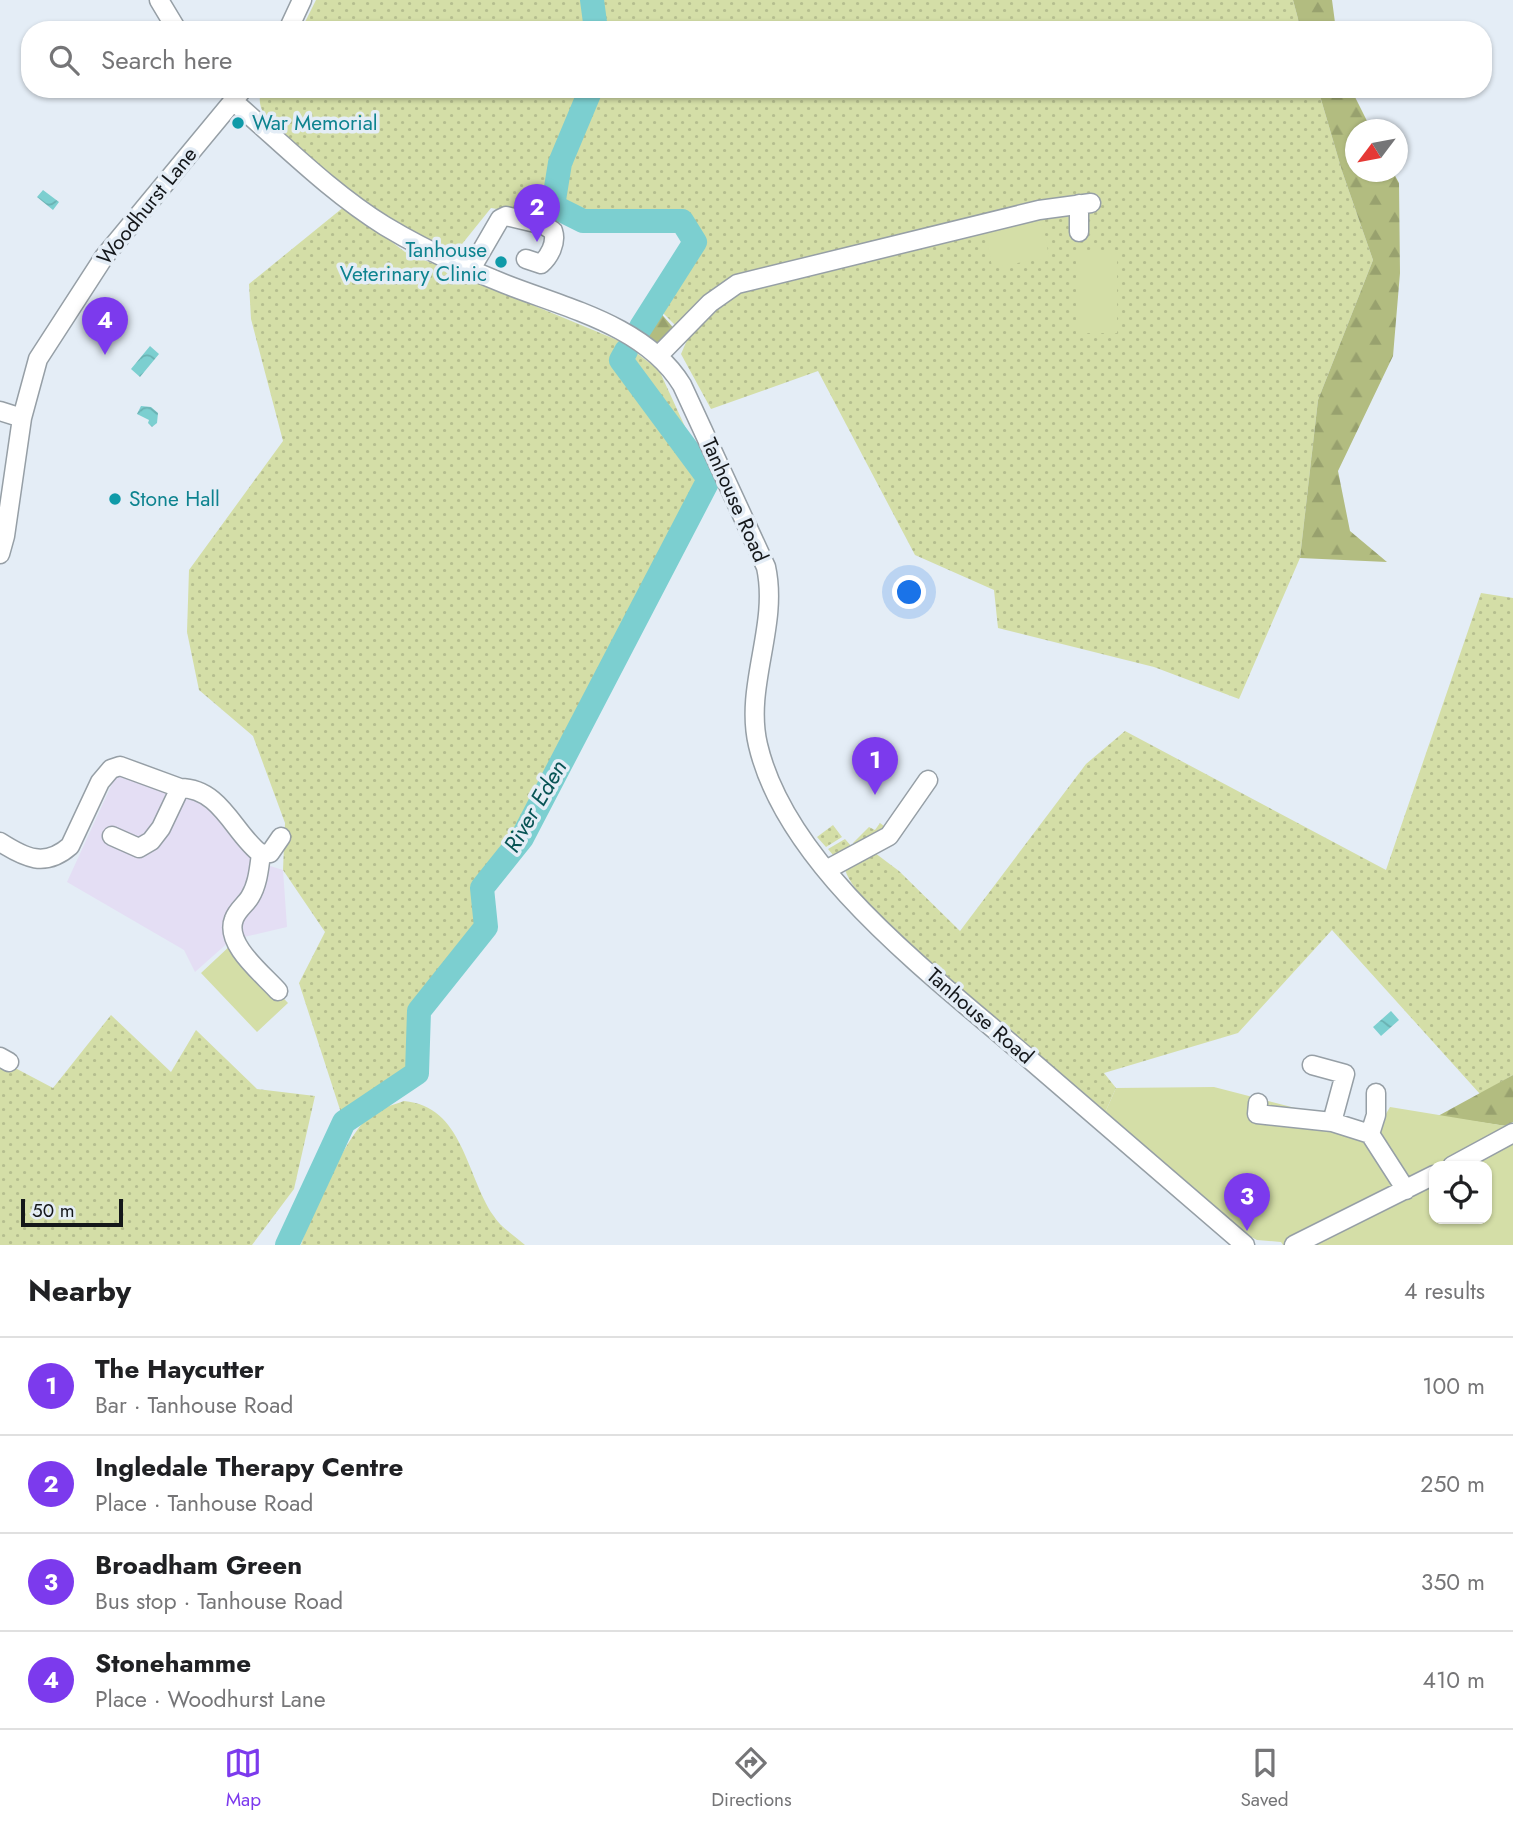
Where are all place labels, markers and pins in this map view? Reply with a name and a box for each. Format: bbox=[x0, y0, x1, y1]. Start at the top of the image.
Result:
place label: War Memorial bbox=[252, 108, 378, 138]
marker: War Memorial bbox=[230, 115, 246, 131]
pin: 2 bbox=[514, 184, 560, 242]
place label: Tanhouse Veterinary Clinic bbox=[340, 235, 487, 289]
marker: Tanhouse Veterinary Clinic bbox=[493, 254, 509, 270]
pin: 4 bbox=[82, 297, 128, 355]
place label: Stone Hall bbox=[129, 484, 220, 514]
marker: Stone Hall bbox=[107, 491, 123, 507]
pin: 1 bbox=[852, 737, 898, 795]
pin: 3 bbox=[1224, 1173, 1270, 1231]

